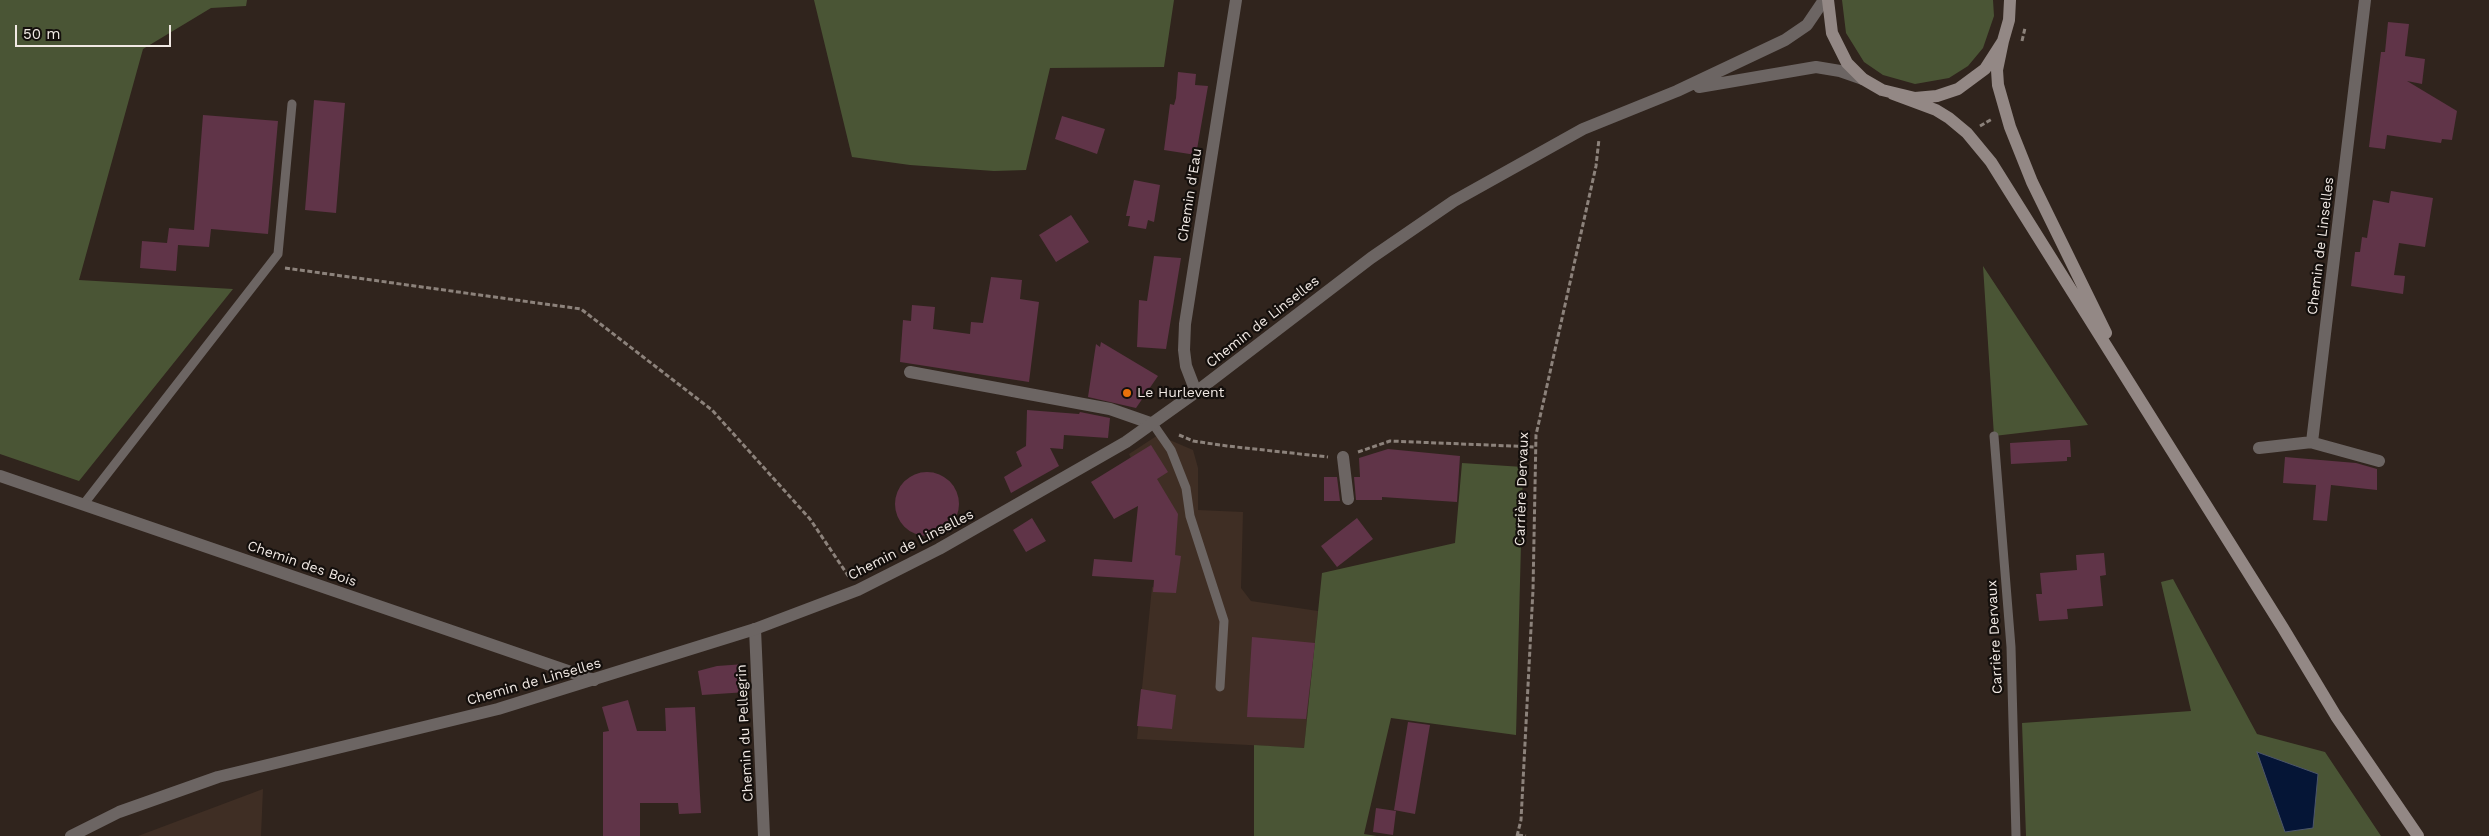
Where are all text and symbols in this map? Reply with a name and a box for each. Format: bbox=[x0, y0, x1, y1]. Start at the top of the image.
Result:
scale bar bbox=[18, 15, 174, 47]
text: 50 m bbox=[23, 25, 60, 43]
street label: Chemin d'Eau bbox=[1174, 147, 1206, 243]
street label: Chemin de Linselles bbox=[2304, 176, 2338, 316]
street label: Chemin de Linselles bbox=[1203, 273, 1323, 371]
place label: Le Hurlevent bbox=[1137, 385, 1224, 401]
marker: Le Hurlevent bbox=[1121, 387, 1133, 399]
street label: Carrière Dervaux bbox=[1512, 432, 1532, 546]
street label: Chemin de Linselles bbox=[845, 506, 977, 584]
street label: Chemin des Bois bbox=[245, 537, 359, 591]
street label: Carrière Dervaux bbox=[1984, 580, 2006, 694]
street label: Chemin de Linselles bbox=[465, 655, 603, 709]
street label: Chemin du Pellegrin bbox=[733, 664, 757, 802]

